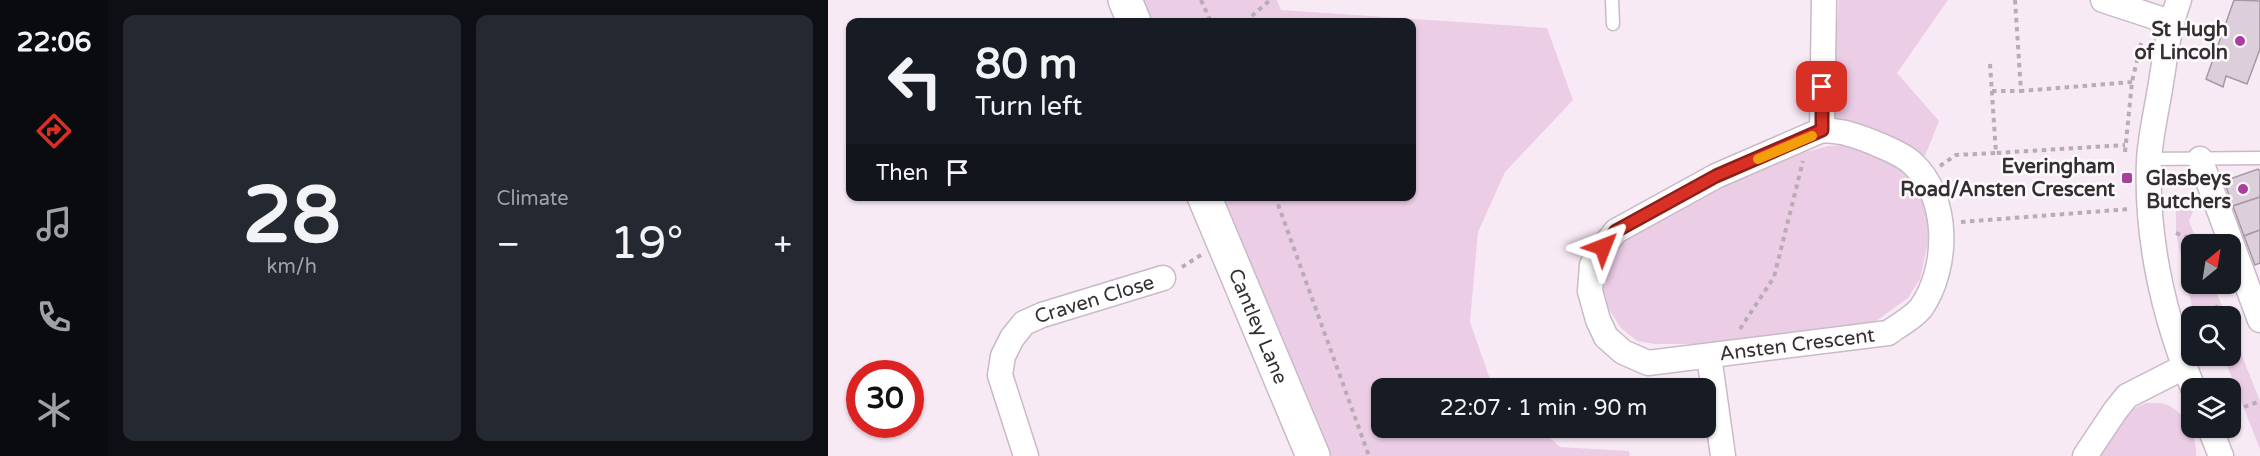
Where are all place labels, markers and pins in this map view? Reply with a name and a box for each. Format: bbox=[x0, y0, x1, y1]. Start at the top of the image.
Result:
place label: St Hugh of Lincoln bbox=[2135, 18, 2228, 65]
marker: St Hugh of Lincoln bbox=[2233, 34, 2247, 48]
pin bbox=[1796, 61, 1847, 112]
place label: Everingham Road/Ansten Crescent bbox=[1900, 155, 2115, 202]
place label: Glasbeys Butchers bbox=[2146, 167, 2231, 214]
marker: Everingham Road/Ansten Crescent bbox=[2120, 171, 2134, 185]
marker: Glasbeys Butchers bbox=[2236, 182, 2250, 196]

